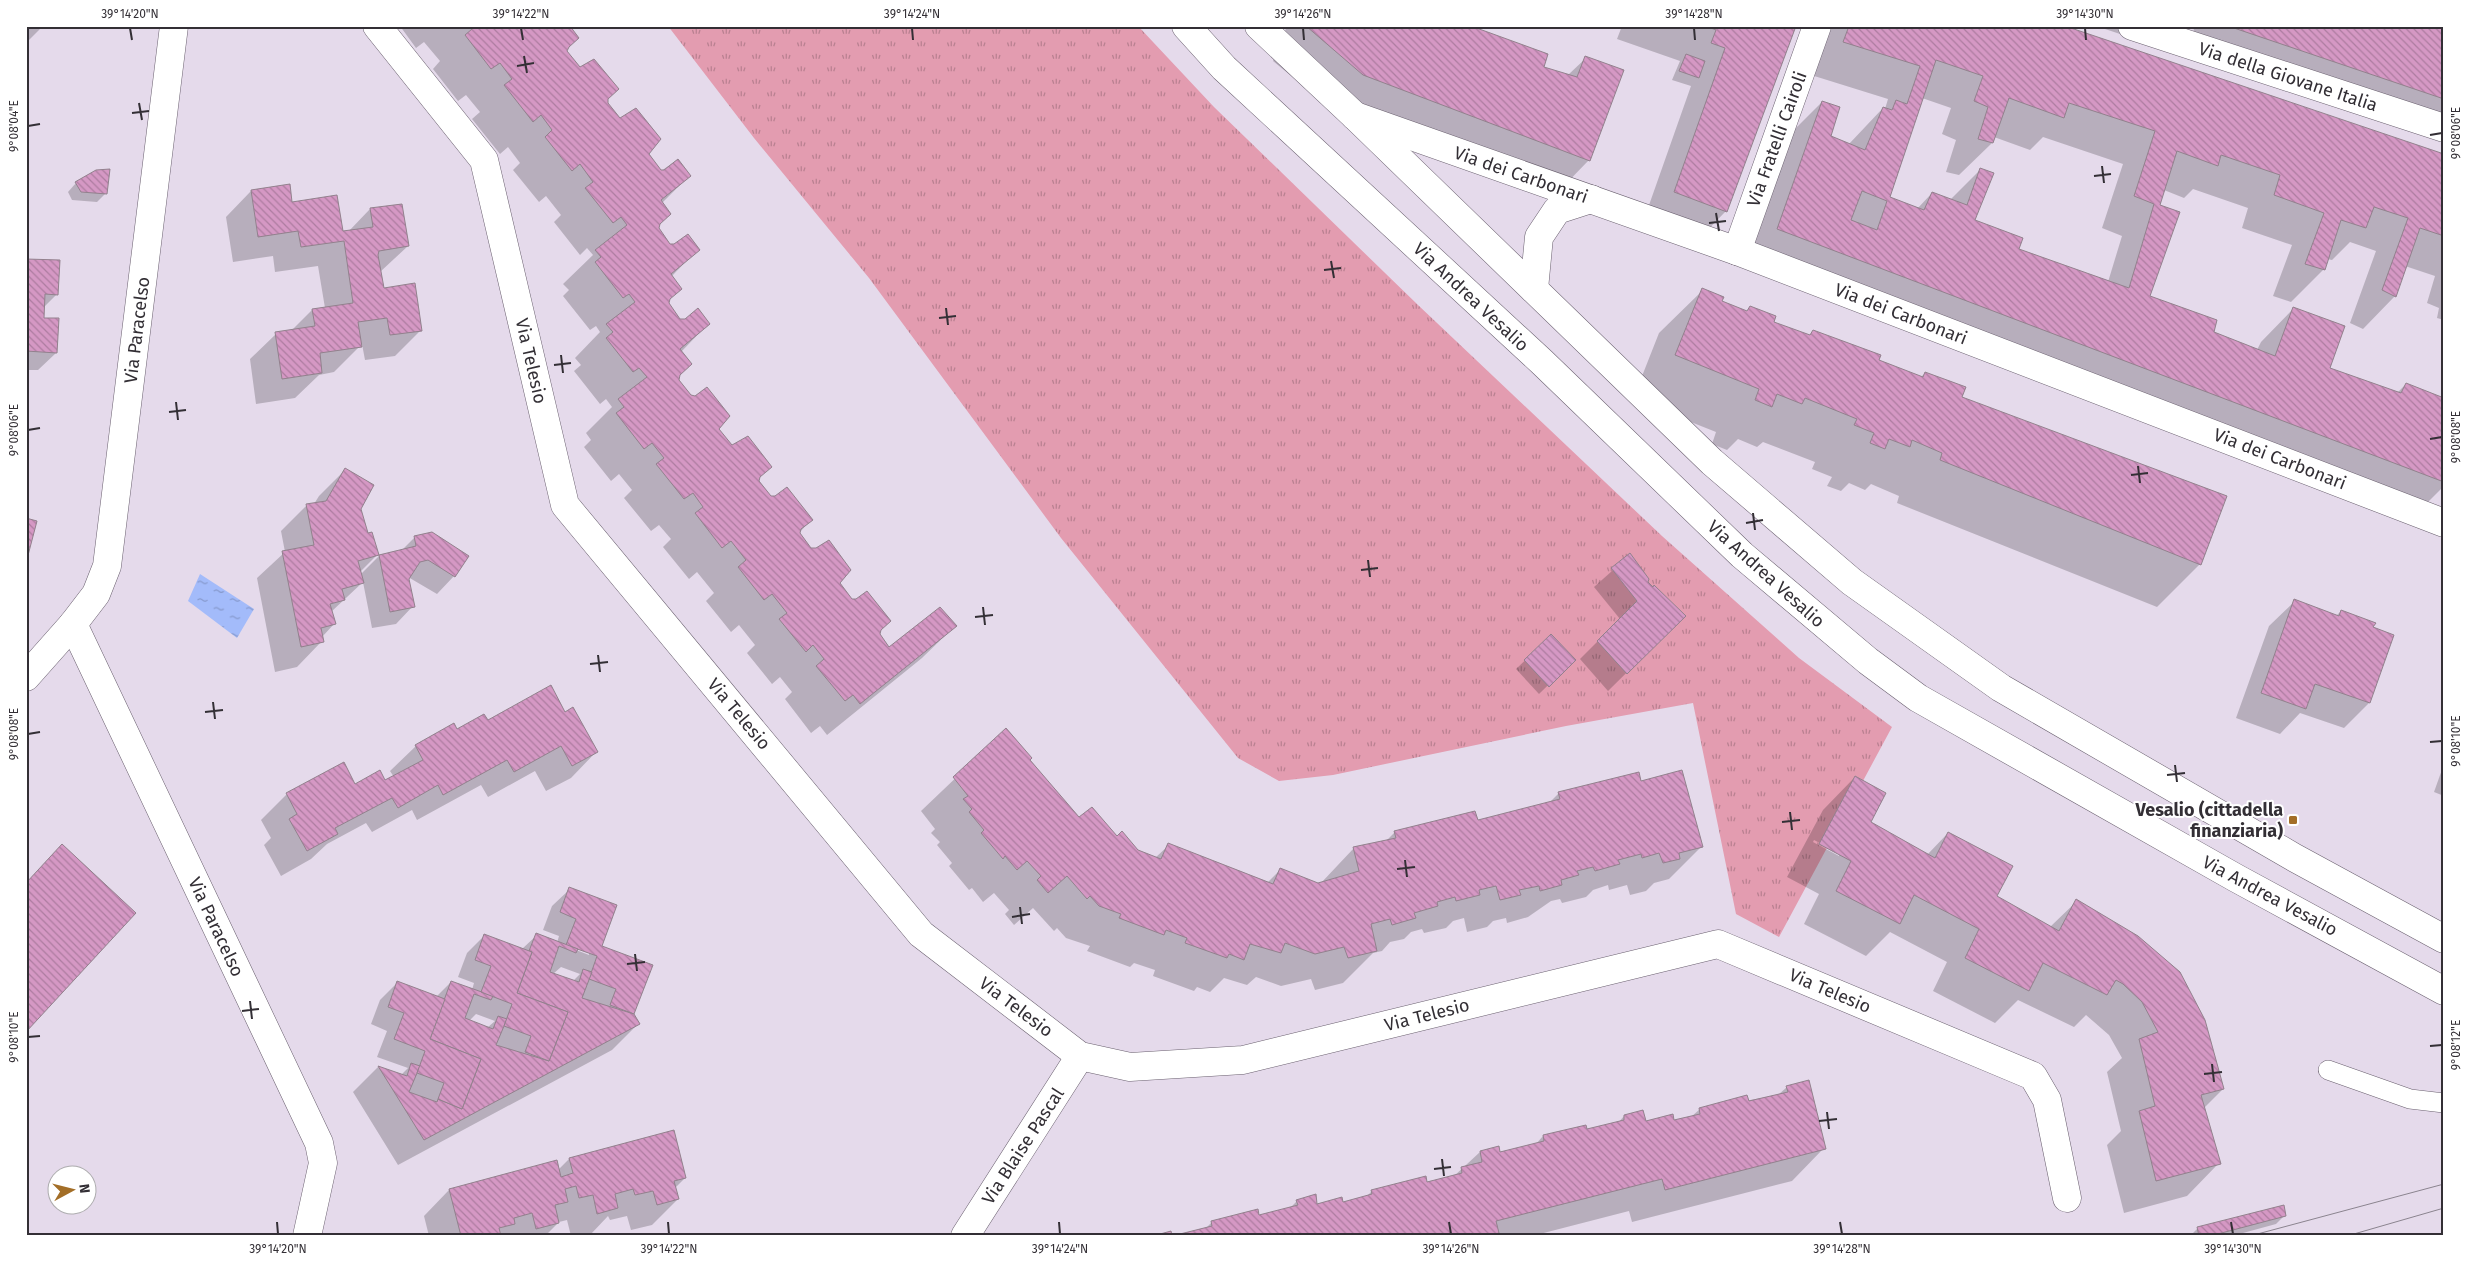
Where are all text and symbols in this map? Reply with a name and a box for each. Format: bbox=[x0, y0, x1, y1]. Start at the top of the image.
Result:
text: 39°14'20"N bbox=[101, 7, 159, 21]
text: 39°14'22"N bbox=[493, 7, 549, 21]
text: 39°14'24"N bbox=[884, 7, 940, 21]
text: 39°14'26"N bbox=[1274, 7, 1332, 21]
text: 39°14'28"N bbox=[1665, 7, 1723, 21]
text: 39°14'30"N bbox=[2056, 7, 2114, 21]
street label: Via della Giovane Italia bbox=[2196, 38, 2380, 116]
street label: Via Fratelli Cairoli bbox=[1742, 68, 1812, 210]
text: 9°08'04"E bbox=[7, 100, 21, 152]
text: 9°08'06"E bbox=[2449, 107, 2463, 159]
street label: Via dei Carbonari bbox=[1451, 142, 1591, 208]
street label: Via Andrea Vesalio bbox=[1409, 238, 1533, 356]
street label: Via Paracelso bbox=[120, 275, 154, 385]
street label: Via dei Carbonari bbox=[1832, 279, 1970, 349]
street label: Via Telesio bbox=[511, 316, 551, 406]
text: 9°08'06"E bbox=[7, 404, 21, 456]
text: 9°08'08"E bbox=[2449, 411, 2463, 463]
street label: Via dei Carbonari bbox=[2211, 424, 2349, 494]
street label: Via Andrea Vesalio bbox=[1703, 516, 1829, 632]
street label: Via Telesio bbox=[703, 674, 775, 754]
text: 9°08'08"E bbox=[7, 708, 21, 760]
text: 9°08'10"E bbox=[2449, 715, 2463, 767]
place label: Vesalio (cittadella finanziaria) bbox=[2135, 799, 2283, 842]
marker: Vesalio (cittadella finanziaria) bbox=[2287, 814, 2299, 826]
street label: Via Andrea Vesalio bbox=[2199, 851, 2341, 941]
street label: Via Paracelso bbox=[183, 874, 249, 980]
street label: Via Telesio bbox=[1786, 964, 1874, 1018]
street label: Via Telesio bbox=[975, 972, 1057, 1042]
street label: Via Telesio bbox=[1382, 994, 1472, 1036]
text: 9°08'10"E bbox=[7, 1011, 21, 1063]
text: 9°08'12"E bbox=[2449, 1020, 2463, 1070]
street label: Via Blaise Pascal bbox=[977, 1084, 1069, 1208]
north arrow bbox=[48, 1164, 98, 1214]
text: N bbox=[75, 1183, 93, 1194]
text: 39°14'20"N bbox=[249, 1242, 307, 1256]
text: 39°14'22"N bbox=[641, 1242, 697, 1256]
text: 39°14'24"N bbox=[1032, 1242, 1088, 1256]
text: 39°14'26"N bbox=[1422, 1242, 1480, 1256]
text: 39°14'28"N bbox=[1813, 1242, 1871, 1256]
text: 39°14'30"N bbox=[2204, 1242, 2262, 1256]

